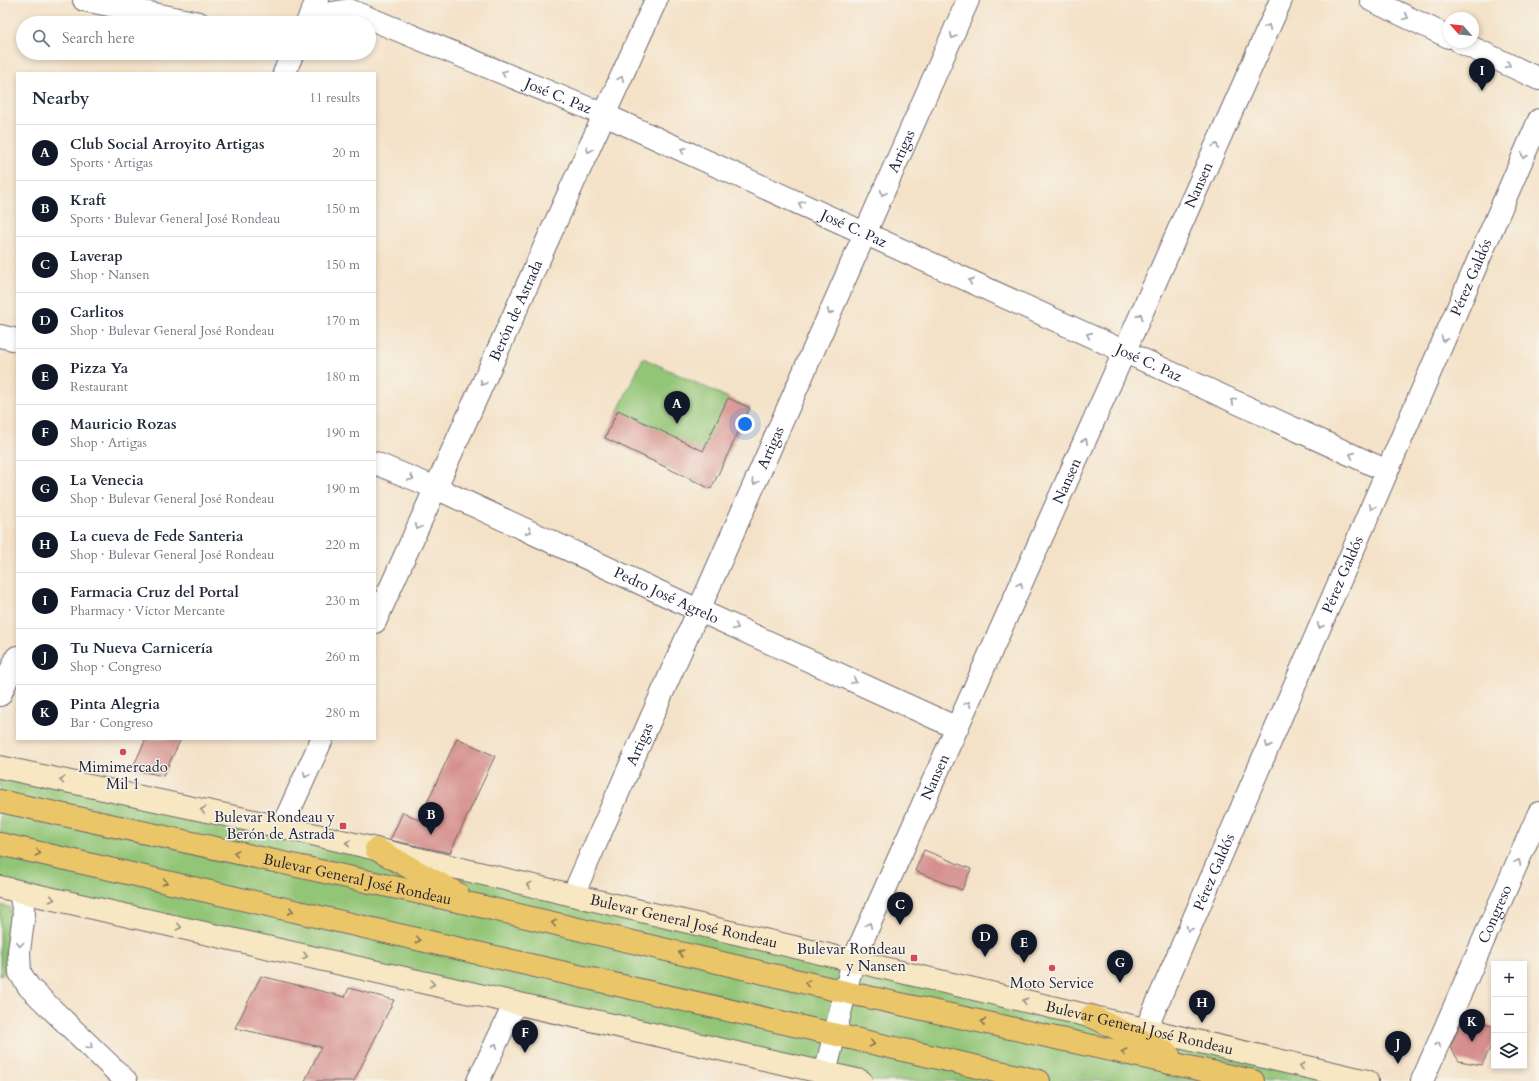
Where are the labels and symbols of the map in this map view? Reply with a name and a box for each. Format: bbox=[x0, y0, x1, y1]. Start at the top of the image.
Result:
one-way arrow bbox=[1402, 12, 1409, 20]
north arrow bbox=[1443, 12, 1479, 48]
one-way arrow bbox=[1264, 24, 1272, 31]
one-way arrow bbox=[949, 32, 957, 39]
pin: I bbox=[1469, 58, 1495, 91]
one-way arrow bbox=[1504, 60, 1511, 68]
one-way arrow bbox=[500, 70, 507, 78]
street label: José C. Paz bbox=[520, 72, 595, 119]
one-way arrow bbox=[616, 76, 624, 83]
street label: Artigas bbox=[883, 127, 920, 176]
one-way arrow bbox=[1211, 142, 1219, 150]
one-way arrow bbox=[585, 146, 593, 153]
one-way arrow bbox=[680, 147, 687, 155]
one-way arrow bbox=[1520, 152, 1528, 159]
street label: Nansen bbox=[1180, 158, 1218, 211]
one-way arrow bbox=[880, 189, 888, 196]
one-way arrow bbox=[798, 201, 806, 209]
street label: José C. Paz bbox=[816, 204, 890, 252]
street label: Pérez Galdós bbox=[1446, 236, 1496, 319]
street label: Berón de Astrada bbox=[484, 256, 548, 364]
one-way arrow bbox=[967, 278, 974, 286]
one-way arrow bbox=[827, 307, 835, 315]
one-way arrow bbox=[1135, 312, 1143, 320]
one-way arrow bbox=[1085, 332, 1093, 340]
one-way arrow bbox=[1441, 335, 1449, 343]
street label: José C. Paz bbox=[1111, 338, 1185, 386]
one-way arrow bbox=[480, 379, 488, 387]
pin: A bbox=[664, 391, 690, 424]
one-way arrow bbox=[1230, 398, 1238, 406]
your location bbox=[735, 414, 755, 434]
street label: Artigas bbox=[752, 423, 789, 472]
one-way arrow bbox=[1080, 438, 1088, 445]
one-way arrow bbox=[1348, 452, 1356, 460]
street label: Nansen bbox=[1048, 454, 1086, 507]
one-way arrow bbox=[408, 473, 415, 481]
one-way arrow bbox=[752, 478, 760, 485]
one-way arrow bbox=[1369, 502, 1377, 510]
one-way arrow bbox=[415, 523, 423, 531]
one-way arrow bbox=[525, 526, 533, 534]
street label: Pérez Galdós bbox=[1317, 533, 1368, 616]
street label: Pedro José Agrelo bbox=[611, 562, 722, 628]
one-way arrow bbox=[1016, 582, 1024, 589]
one-way arrow bbox=[1317, 622, 1325, 629]
one-way arrow bbox=[732, 623, 739, 631]
one-way arrow bbox=[851, 677, 858, 685]
one-way arrow bbox=[963, 701, 971, 708]
street label: Artigas bbox=[621, 719, 658, 769]
one-way arrow bbox=[1265, 742, 1273, 749]
marker: Mimimercado Mil 1 bbox=[118, 747, 128, 757]
street label: Nansen bbox=[916, 750, 954, 803]
place label: Mimimercado Mil 1 bbox=[78, 757, 168, 794]
one-way arrow bbox=[303, 770, 311, 778]
one-way arrow bbox=[59, 777, 65, 785]
pin: B bbox=[418, 802, 444, 835]
one-way arrow bbox=[200, 807, 206, 815]
place label: Bulevar Rondeau y Berón de Astrada bbox=[214, 807, 336, 844]
marker: Bulevar Rondeau y Berón de Astrada bbox=[338, 821, 348, 831]
street label: Pérez Galdós bbox=[1188, 830, 1239, 914]
one-way arrow bbox=[345, 839, 351, 847]
one-way arrow bbox=[34, 848, 41, 857]
one-way arrow bbox=[233, 849, 239, 857]
street label: Bulevar General José Rondeau bbox=[262, 849, 454, 910]
one-way arrow bbox=[1513, 859, 1521, 866]
one-way arrow bbox=[162, 877, 168, 885]
one-way arrow bbox=[526, 881, 533, 890]
street label: Congreso bbox=[1473, 882, 1516, 947]
street label: Bulevar General José Rondeau bbox=[588, 889, 780, 953]
pin: C bbox=[887, 892, 913, 925]
one-way arrow bbox=[49, 894, 55, 902]
one-way arrow bbox=[288, 906, 295, 914]
one-way arrow bbox=[551, 920, 558, 928]
one-way arrow bbox=[864, 922, 872, 930]
one-way arrow bbox=[175, 923, 182, 931]
pin: D bbox=[972, 924, 998, 957]
one-way arrow bbox=[1186, 924, 1194, 932]
pin: E bbox=[1011, 930, 1037, 963]
one-way arrow bbox=[415, 935, 421, 943]
place label: Bulevar Rondeau y Nansen bbox=[797, 939, 906, 976]
one-way arrow bbox=[16, 941, 25, 947]
one-way arrow bbox=[678, 950, 684, 958]
pin: G bbox=[1107, 950, 1133, 983]
one-way arrow bbox=[302, 951, 309, 959]
marker: Bulevar Rondeau y Nansen bbox=[909, 953, 919, 963]
marker: Moto Service bbox=[1047, 963, 1057, 973]
place label: Moto Service bbox=[1010, 973, 1094, 993]
one-way arrow bbox=[804, 979, 811, 988]
one-way arrow bbox=[429, 980, 435, 988]
pin: H bbox=[1189, 990, 1215, 1023]
street label: Bulevar General José Rondeau bbox=[1044, 996, 1235, 1059]
one-way arrow bbox=[1022, 997, 1029, 1006]
pin: K bbox=[1459, 1009, 1485, 1042]
one-way arrow bbox=[980, 1018, 986, 1026]
pin: F bbox=[512, 1020, 538, 1053]
pin: J bbox=[1385, 1031, 1411, 1064]
one-way arrow bbox=[869, 1040, 876, 1048]
one-way arrow bbox=[85, 1041, 93, 1049]
one-way arrow bbox=[490, 1042, 498, 1050]
one-way arrow bbox=[1433, 1042, 1441, 1050]
one-way arrow bbox=[1121, 1049, 1127, 1057]
one-way arrow bbox=[1299, 1062, 1305, 1070]

